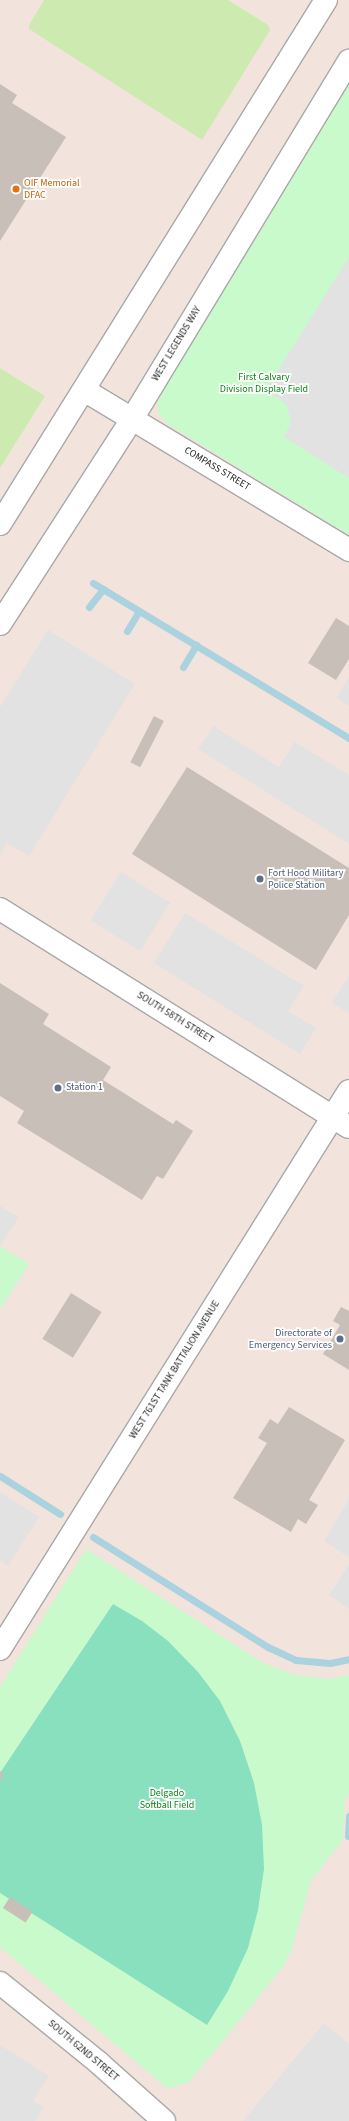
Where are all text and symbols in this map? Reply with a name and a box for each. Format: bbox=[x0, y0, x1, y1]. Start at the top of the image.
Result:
place label: OIF Memorial DFAC bbox=[24, 177, 80, 200]
marker: OIF Memorial DFAC bbox=[11, 184, 21, 194]
street label: WEST LEGENDS WAY bbox=[150, 304, 204, 384]
park label: First Calvary Division Display Field bbox=[220, 371, 308, 394]
street label: COMPASS STREET bbox=[182, 445, 252, 493]
place label: Fort Hood Military Police Station bbox=[268, 867, 343, 890]
marker: Fort Hood Military Police Station bbox=[255, 874, 265, 884]
street label: SOUTH 58TH STREET bbox=[134, 990, 216, 1046]
place label: Station 1 bbox=[66, 1082, 103, 1094]
marker: Station 1 bbox=[53, 1083, 63, 1093]
street label: WEST 761ST TANK BATTALION AVENUE bbox=[127, 1299, 223, 1441]
place label: Directorate of Emergency Services bbox=[249, 1327, 332, 1350]
marker: Directorate of Emergency Services bbox=[335, 1334, 345, 1344]
park label: Delgado Softball Field bbox=[140, 1787, 194, 1810]
street label: SOUTH 62ND STREET bbox=[45, 2018, 121, 2084]

